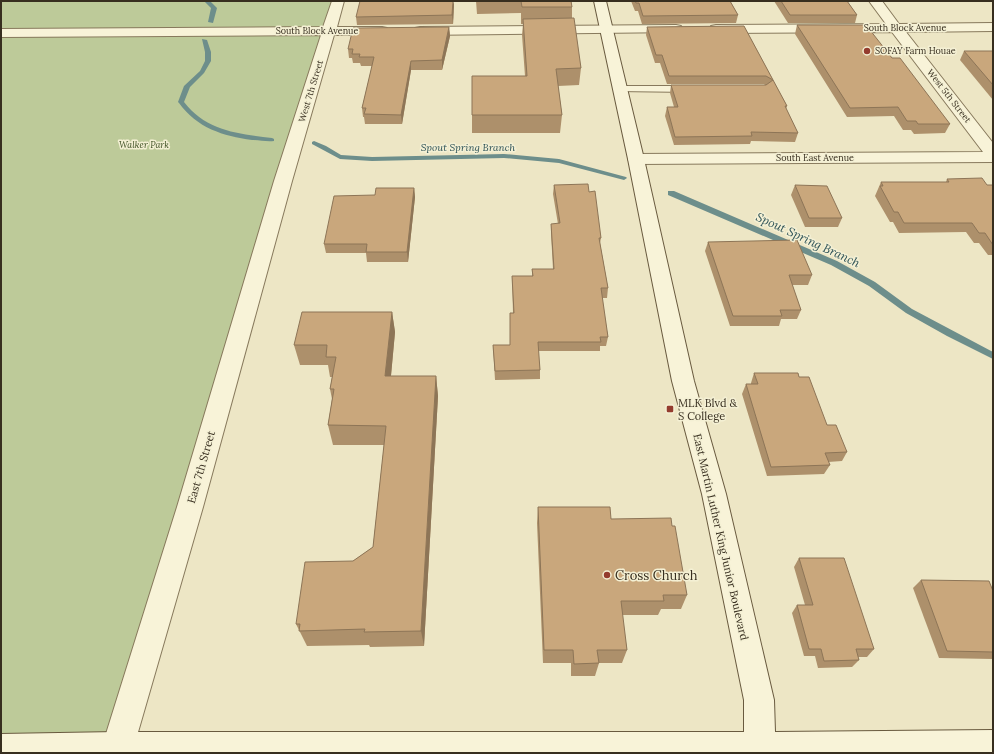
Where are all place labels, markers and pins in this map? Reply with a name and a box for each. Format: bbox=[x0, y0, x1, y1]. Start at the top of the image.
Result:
place label: SOFAY Farm Houae bbox=[875, 45, 956, 56]
marker: SOFAY Farm Houae bbox=[862, 46, 872, 56]
place label: MLK Blvd & S College bbox=[678, 396, 738, 423]
marker: MLK Blvd & S College bbox=[665, 404, 675, 414]
place label: Cross Church bbox=[615, 567, 698, 584]
marker: Cross Church bbox=[602, 570, 612, 580]

